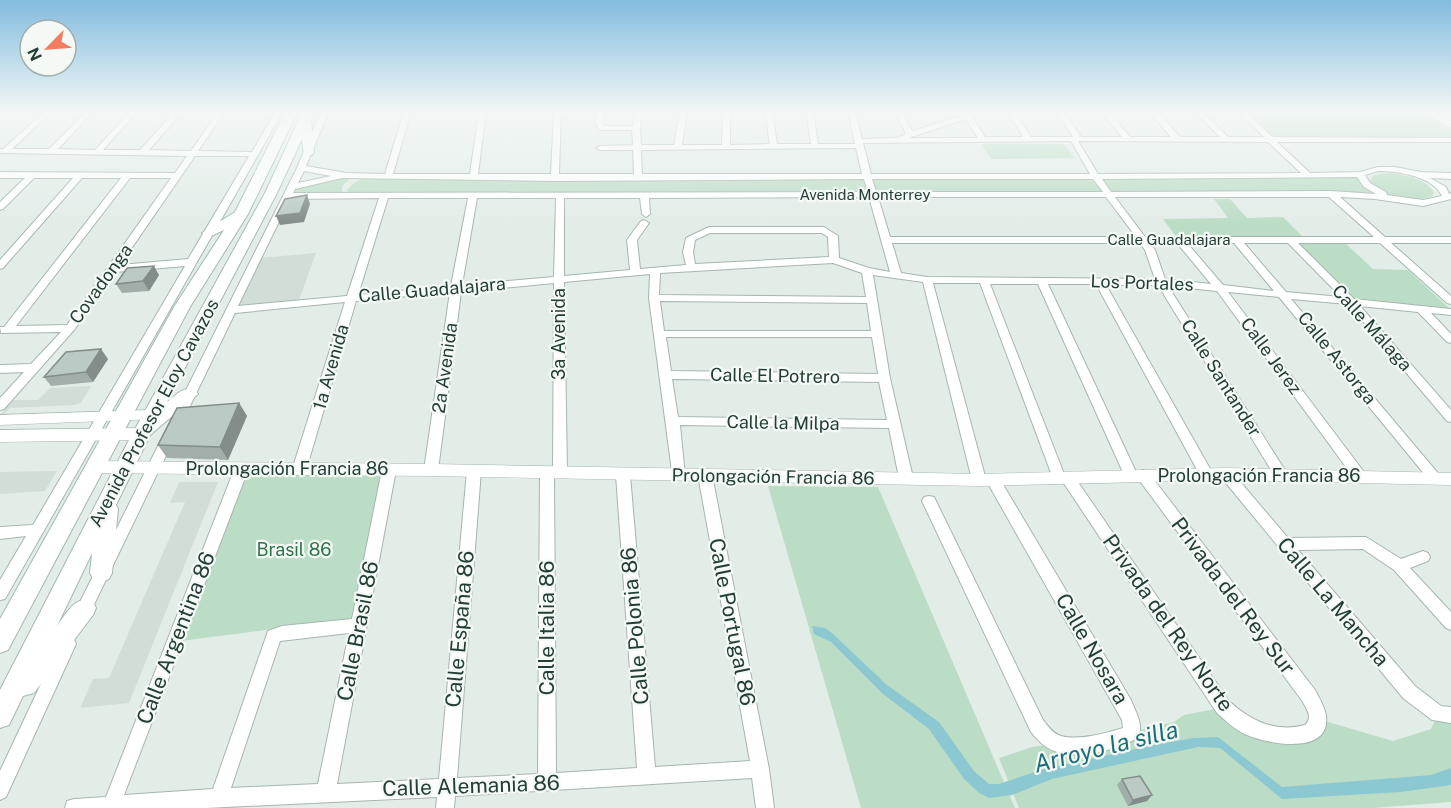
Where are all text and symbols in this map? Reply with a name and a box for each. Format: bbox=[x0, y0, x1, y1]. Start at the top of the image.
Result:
north arrow bbox=[18, 18, 78, 78]
text: N bbox=[24, 44, 46, 64]
street label: Avenida Monterrey bbox=[799, 186, 931, 203]
street label: Calle Guadalajara bbox=[1107, 231, 1231, 248]
street label: Covadonga bbox=[65, 240, 137, 328]
street label: Los Portales bbox=[1090, 270, 1194, 295]
street label: Calle Guadalajara bbox=[357, 273, 507, 306]
street label: Calle Málaga bbox=[1328, 280, 1417, 375]
street label: 3a Avenida bbox=[548, 288, 569, 380]
street label: Avenida Profesor Eloy Cavazos bbox=[84, 295, 223, 530]
street label: Calle Astorga bbox=[1294, 307, 1381, 408]
street label: Calle Jerez bbox=[1237, 313, 1306, 398]
street label: Calle Santander bbox=[1177, 315, 1266, 440]
street label: 2a Avenida bbox=[428, 321, 461, 415]
street label: 1a Avenida bbox=[308, 322, 353, 412]
street label: Calle El Potrero bbox=[710, 364, 840, 387]
street label: Calle la Milpa bbox=[726, 411, 840, 434]
street label: Prolongación Francia 86 bbox=[186, 458, 388, 479]
street label: Prolongación Francia 86 bbox=[671, 464, 875, 489]
street label: Prolongación Francia 86 bbox=[1158, 465, 1360, 486]
street label: Privada del Rey Sur bbox=[1166, 512, 1301, 679]
street label: Privada del Rey Norte bbox=[1098, 529, 1239, 716]
street label: Calle La Mancha bbox=[1272, 532, 1395, 671]
street label: Calle Portugal 86 bbox=[704, 536, 761, 708]
park label: Brasil 86 bbox=[257, 539, 331, 560]
street label: Calle Polonia 86 bbox=[615, 546, 654, 706]
street label: Calle Argentina 86 bbox=[131, 548, 220, 728]
street label: Calle España 86 bbox=[440, 549, 479, 708]
street label: Calle Brasil 86 bbox=[332, 559, 383, 703]
street label: Calle Italia 86 bbox=[534, 561, 559, 695]
street label: Calle Nosara bbox=[1051, 589, 1134, 709]
water label: Arroyo la silla bbox=[1031, 715, 1181, 777]
street label: Calle Alemania 86 bbox=[382, 770, 560, 801]

